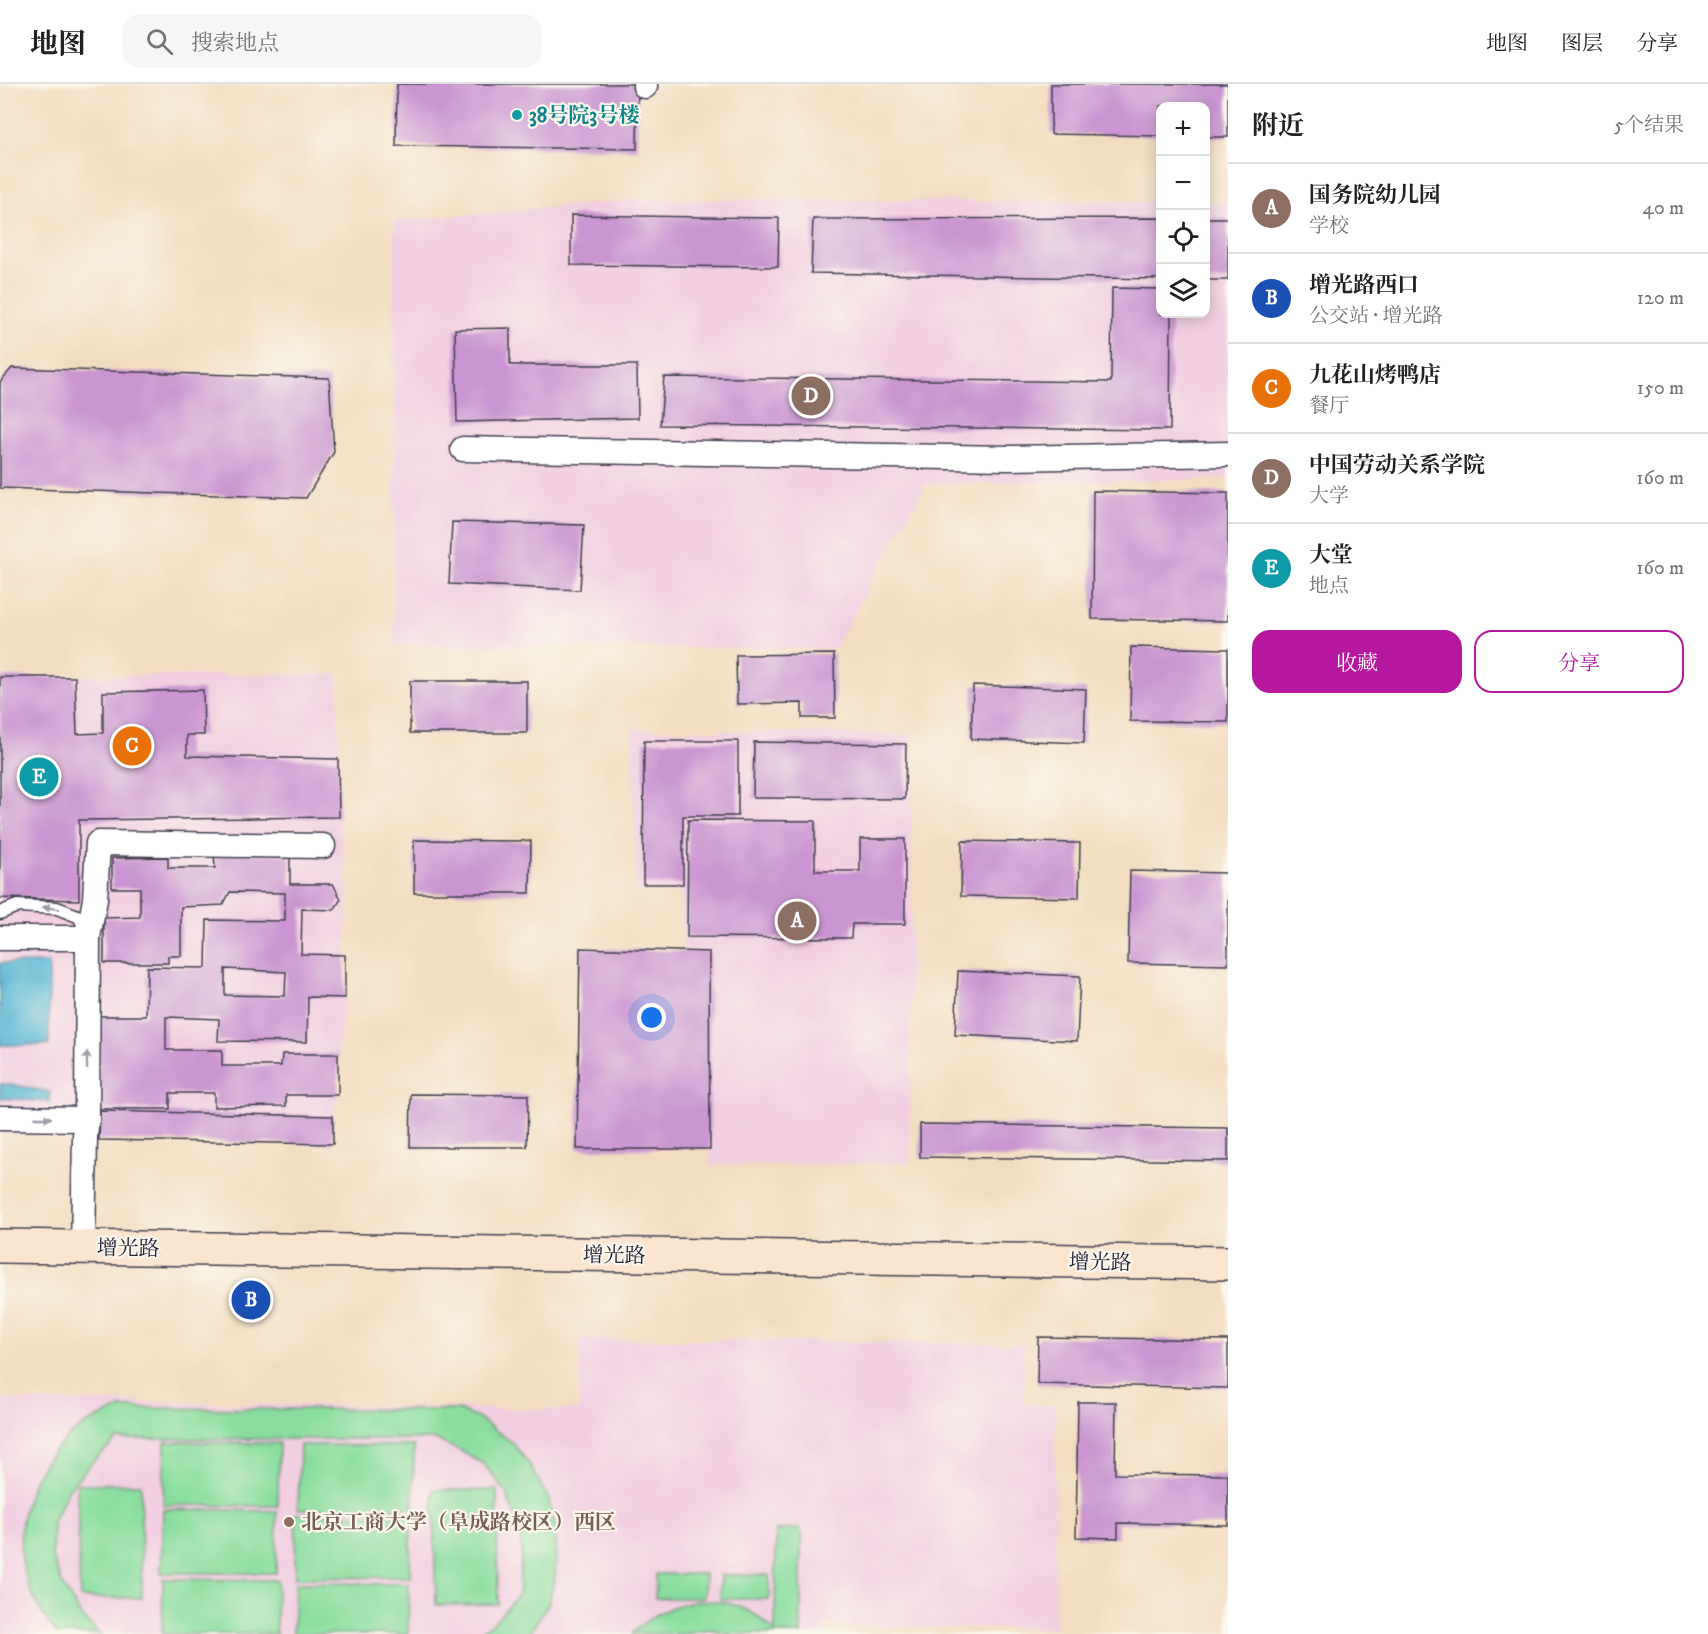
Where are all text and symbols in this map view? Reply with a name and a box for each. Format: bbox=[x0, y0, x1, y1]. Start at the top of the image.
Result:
search box bbox=[122, 14, 542, 68]
icon: search bbox=[143, 25, 176, 58]
text: 地图 bbox=[30, 27, 86, 62]
text: 搜索地点 bbox=[191, 30, 279, 57]
text: 地图 bbox=[1486, 31, 1528, 57]
text: 图层 bbox=[1561, 31, 1603, 57]
text: 分享 bbox=[1636, 31, 1678, 57]
map controls bbox=[1156, 102, 1210, 318]
button: + bbox=[1156, 102, 1210, 156]
place label: 38号院3号楼 bbox=[529, 103, 639, 129]
marker: 38号院3号楼 bbox=[510, 108, 524, 122]
text: 附近 bbox=[1252, 110, 1304, 143]
text: 5个结果 bbox=[1614, 113, 1684, 138]
button: − bbox=[1156, 156, 1210, 210]
text: 国务院幼儿园 bbox=[1309, 182, 1441, 209]
text: A bbox=[1265, 196, 1278, 221]
text: 40 m bbox=[1642, 196, 1684, 221]
button: locate bbox=[1156, 210, 1210, 264]
text: 学校 bbox=[1309, 214, 1349, 239]
button: layers bbox=[1156, 264, 1210, 318]
text: 增光路西口 bbox=[1309, 272, 1419, 299]
text: B bbox=[1265, 286, 1278, 311]
text: 120 m bbox=[1637, 286, 1684, 311]
text: 公交站 · 增光路 bbox=[1309, 304, 1442, 329]
text: 九花山烤鸭店 bbox=[1309, 362, 1441, 389]
pin: D bbox=[792, 374, 830, 418]
text: C bbox=[1265, 376, 1278, 401]
text: 150 m bbox=[1637, 376, 1684, 401]
text: 餐厅 bbox=[1309, 394, 1349, 419]
text: 中国劳动关系学院 bbox=[1309, 452, 1485, 479]
text: D bbox=[1264, 466, 1279, 491]
text: 160 m bbox=[1636, 466, 1684, 491]
text: 大学 bbox=[1309, 484, 1349, 509]
text: 大堂 bbox=[1309, 542, 1353, 569]
text: E bbox=[1264, 556, 1279, 581]
text: 160 m bbox=[1636, 556, 1684, 581]
text: 地点 bbox=[1309, 574, 1349, 599]
button: 收藏 bbox=[1252, 630, 1462, 693]
button: 分享 bbox=[1474, 630, 1684, 693]
pin: C bbox=[112, 724, 152, 768]
pin: E bbox=[20, 754, 58, 800]
pin: A bbox=[778, 898, 816, 944]
one-way arrow bbox=[42, 904, 61, 913]
your location bbox=[637, 1003, 666, 1032]
one-way arrow bbox=[82, 1051, 92, 1070]
one-way arrow bbox=[34, 1113, 53, 1123]
street label: 增光路 bbox=[96, 1235, 160, 1263]
street label: 增光路 bbox=[582, 1242, 646, 1270]
street label: 增光路 bbox=[1068, 1249, 1132, 1277]
pin: B bbox=[232, 1278, 270, 1322]
place label: 北京工商大学（阜成路校区）西区 bbox=[301, 1510, 616, 1536]
marker: 北京工商大学（阜成路校区）西区 bbox=[282, 1515, 296, 1529]

